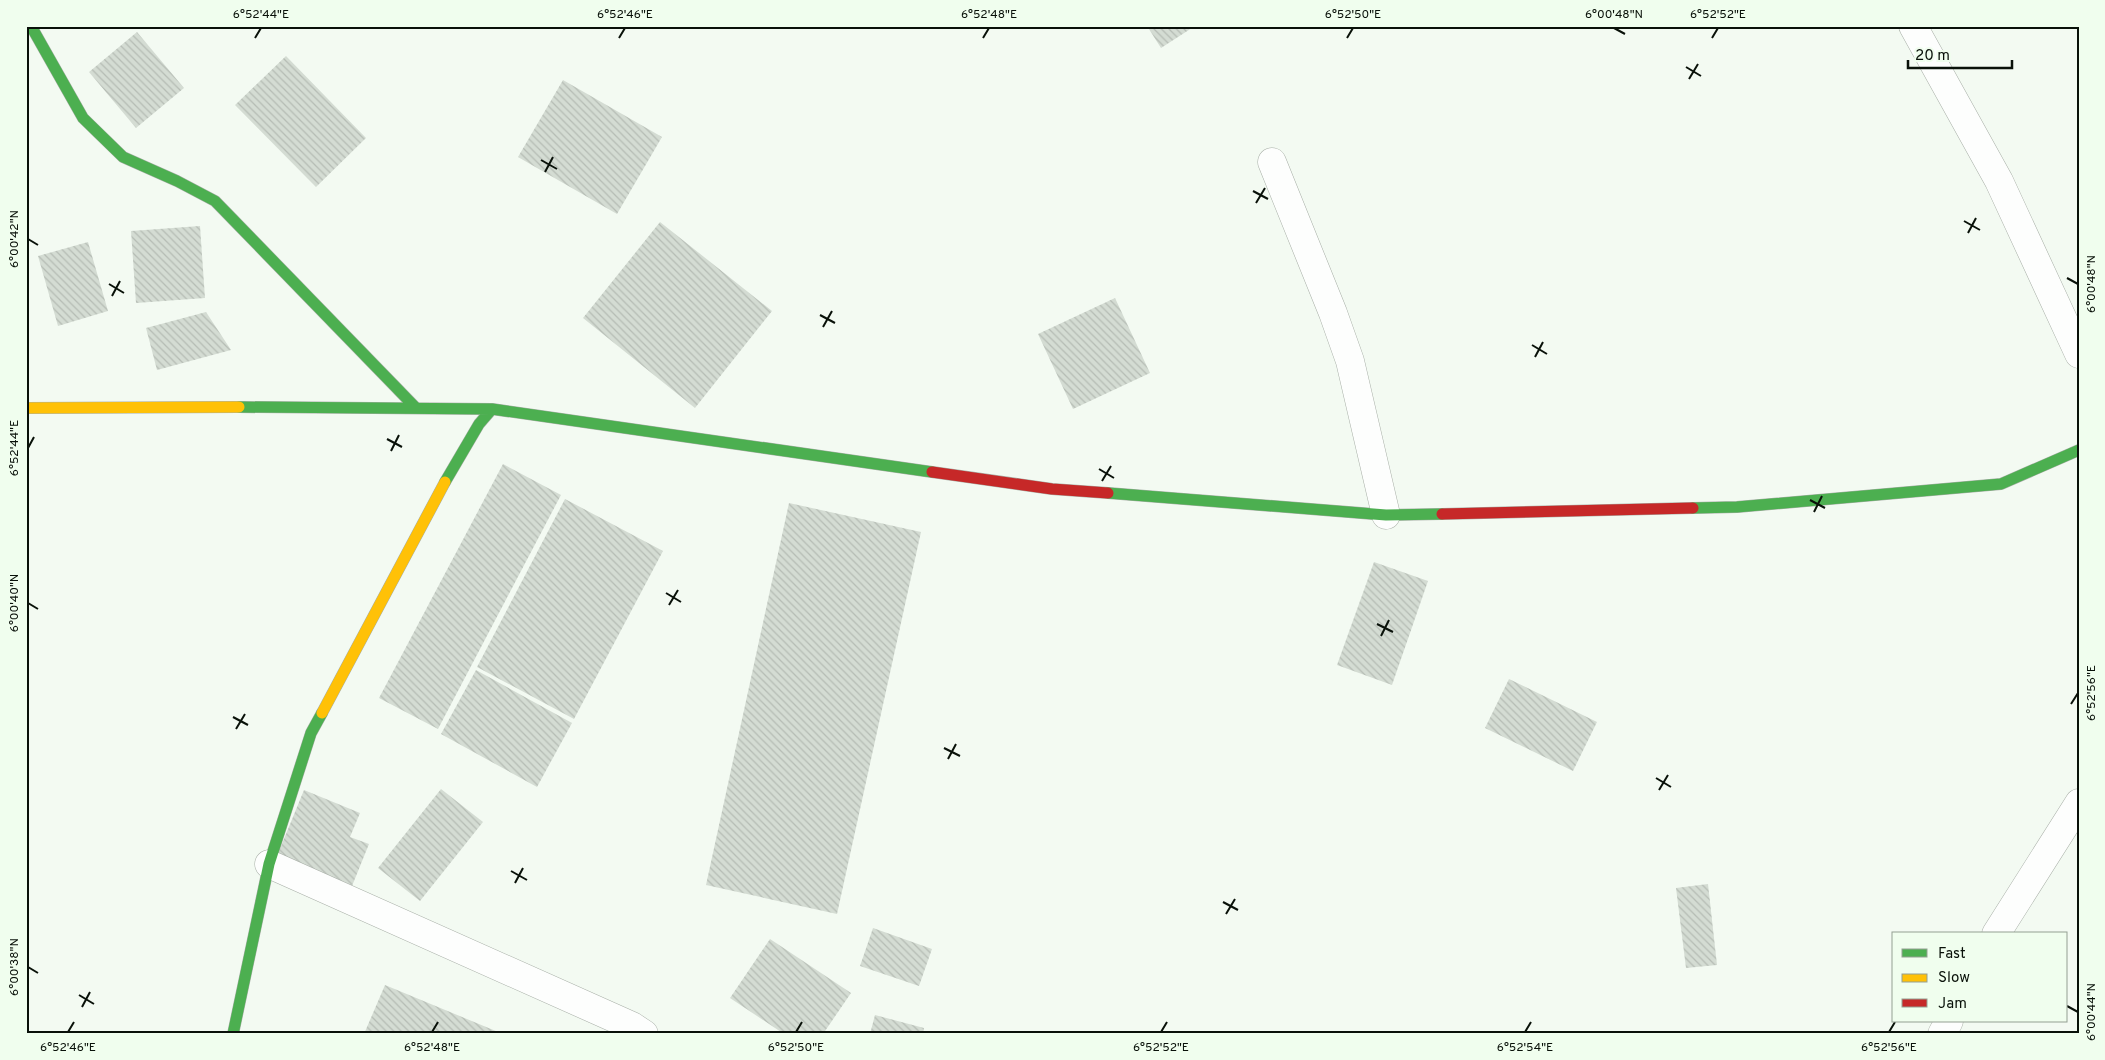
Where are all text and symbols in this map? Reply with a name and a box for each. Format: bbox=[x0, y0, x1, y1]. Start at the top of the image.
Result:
text: 6°52'44"E bbox=[233, 7, 289, 23]
text: 6°52'46"E bbox=[597, 7, 653, 23]
text: 6°52'48"E bbox=[961, 7, 1017, 23]
text: 6°52'50"E bbox=[1325, 7, 1381, 23]
text: 6°00'48"N bbox=[1585, 7, 1643, 23]
text: 6°52'52"E bbox=[1690, 7, 1746, 23]
scale bar bbox=[1908, 38, 2011, 70]
text: 20 m bbox=[1915, 47, 1950, 66]
text: 6°00'42"N bbox=[7, 210, 23, 268]
text: 6°00'48"N bbox=[2084, 255, 2100, 313]
text: 6°52'44"E bbox=[7, 420, 23, 476]
text: 6°00'40"N bbox=[7, 574, 23, 632]
text: 6°52'56"E bbox=[2084, 665, 2100, 721]
legend bbox=[1892, 932, 2068, 1022]
text: 6°00'38"N bbox=[7, 938, 23, 996]
text: Fast bbox=[1938, 945, 1966, 964]
text: Slow bbox=[1938, 969, 1970, 988]
text: 6°00'44"N bbox=[2084, 983, 2100, 1041]
text: Jam bbox=[1938, 995, 1967, 1014]
text: 6°52'46"E bbox=[40, 1040, 96, 1056]
text: 6°52'48"E bbox=[404, 1040, 460, 1056]
text: 6°52'50"E bbox=[768, 1040, 824, 1056]
text: 6°52'52"E bbox=[1133, 1040, 1189, 1056]
text: 6°52'54"E bbox=[1497, 1040, 1553, 1056]
text: 6°52'56"E bbox=[1861, 1040, 1917, 1056]

